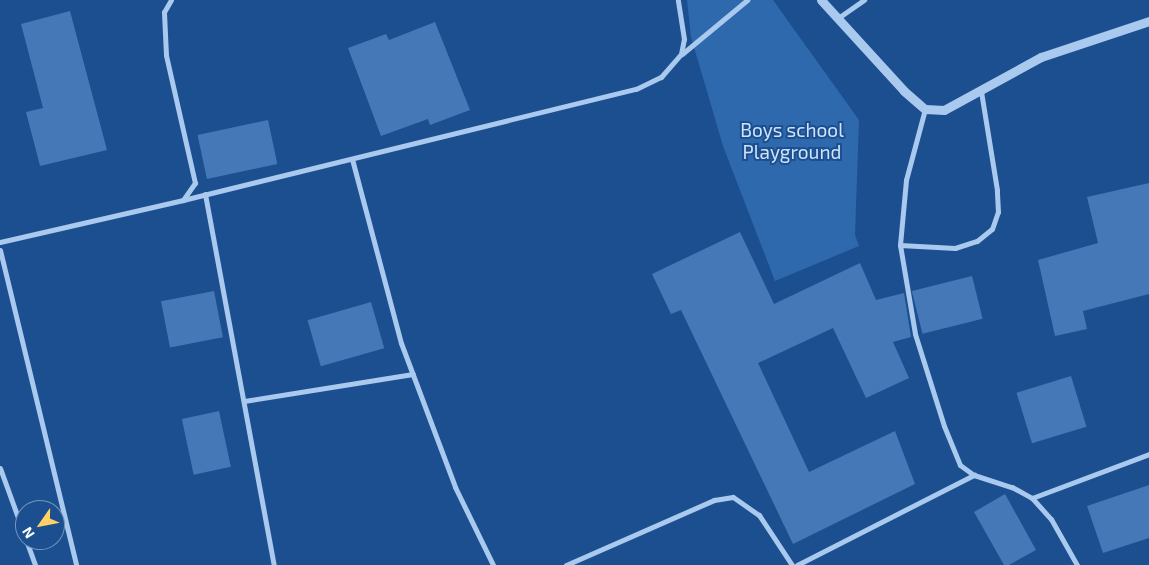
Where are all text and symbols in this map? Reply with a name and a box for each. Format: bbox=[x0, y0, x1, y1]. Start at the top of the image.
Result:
park label: Boys school Playground bbox=[740, 119, 844, 163]
north arrow bbox=[15, 500, 65, 550]
text: N bbox=[18, 524, 38, 542]

